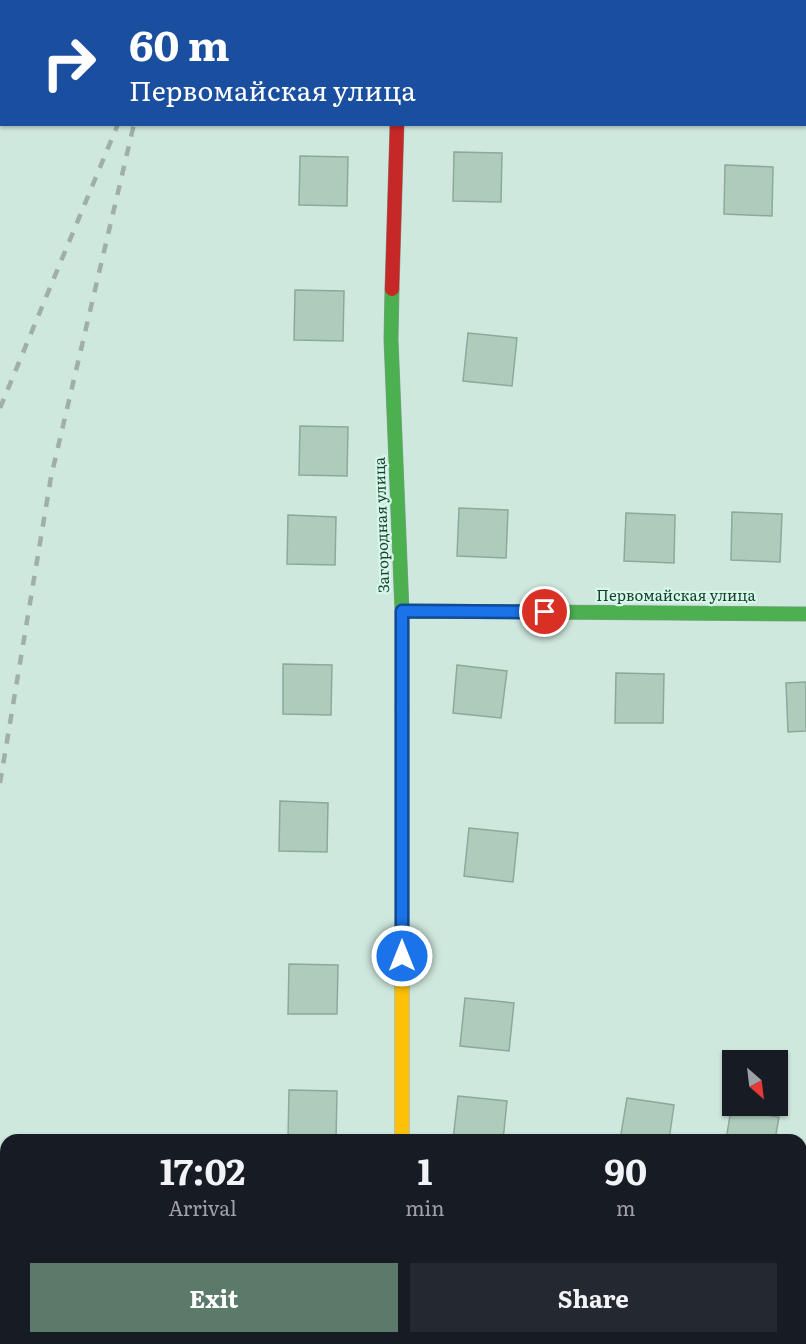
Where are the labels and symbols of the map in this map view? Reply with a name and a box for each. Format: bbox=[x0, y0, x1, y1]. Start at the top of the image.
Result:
street label: Загородная улица bbox=[367, 456, 394, 593]
street label: Первомайская улица bbox=[596, 583, 757, 606]
pin bbox=[519, 586, 570, 637]
position arrow bbox=[370, 924, 434, 988]
north arrow bbox=[722, 1050, 788, 1116]

